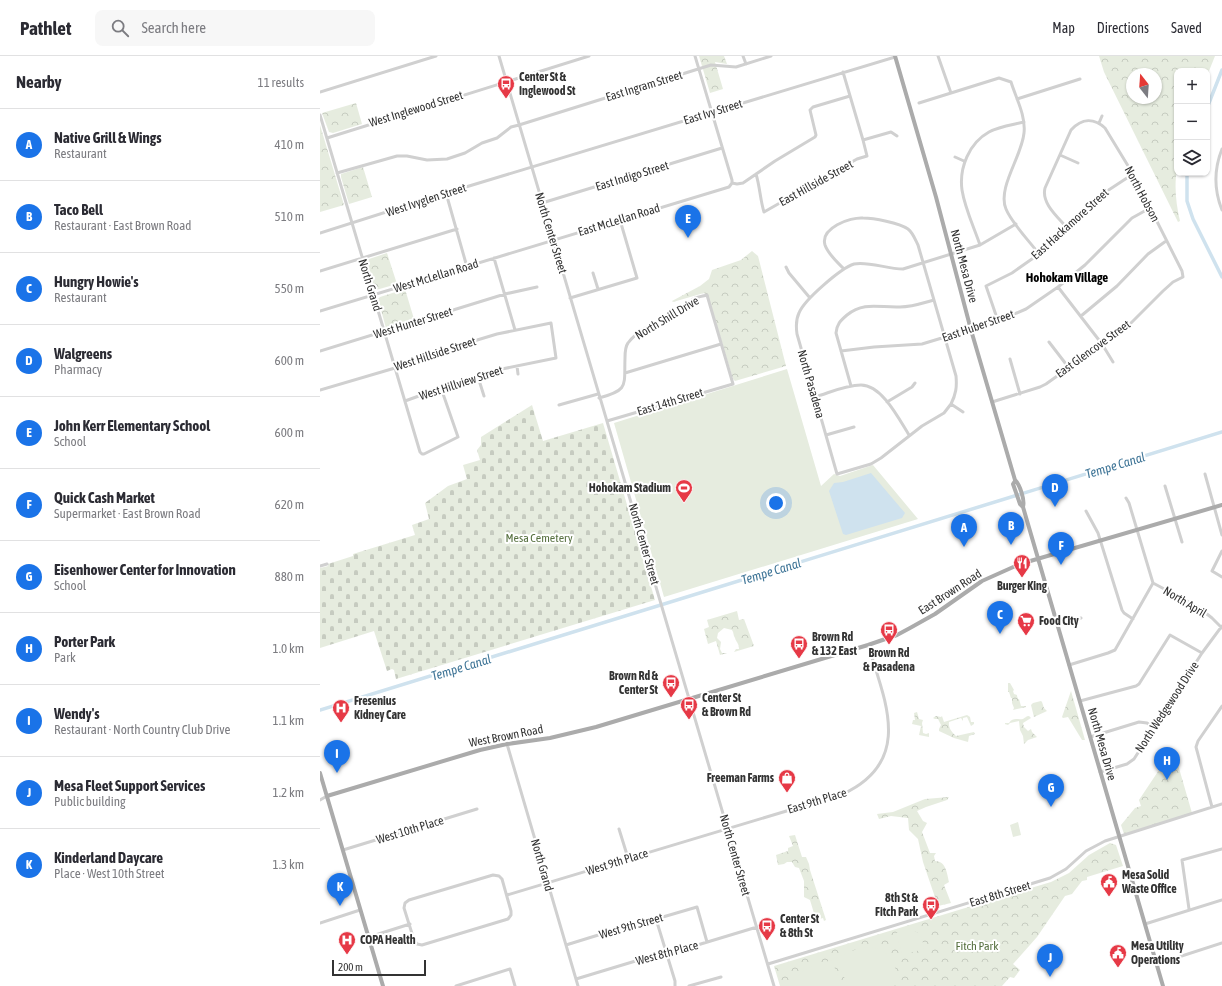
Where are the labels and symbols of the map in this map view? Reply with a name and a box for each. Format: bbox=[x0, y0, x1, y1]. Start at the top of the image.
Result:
street label: East Ingram Street bbox=[604, 68, 685, 104]
north arrow bbox=[1126, 68, 1162, 104]
place label: Center St & Inglewood St bbox=[519, 70, 576, 98]
bus stop icon: Center St & Inglewood St bbox=[496, 74, 516, 99]
street label: West Inglewood Street bbox=[367, 88, 465, 130]
street label: East Ivy Street bbox=[682, 96, 745, 128]
street label: East Hillside Street bbox=[777, 157, 856, 209]
street label: East Indigo Street bbox=[594, 158, 671, 194]
street label: North Hobson bbox=[1121, 164, 1163, 224]
street label: West Ivyglen Street bbox=[384, 180, 468, 220]
street label: East Hackamore Street bbox=[1028, 185, 1112, 262]
street label: North Center Street bbox=[532, 191, 570, 276]
street label: East McLellan Road bbox=[576, 201, 662, 239]
pin: E bbox=[675, 205, 701, 238]
street label: North Mesa Drive bbox=[947, 228, 981, 304]
street label: West McLellan Road bbox=[392, 256, 480, 296]
street label: North Grand bbox=[355, 257, 385, 313]
district label: Hohokam Village bbox=[1026, 270, 1108, 285]
street label: North Shill Drive bbox=[633, 293, 701, 343]
street label: West Hunter Street bbox=[372, 304, 455, 342]
street label: East Huber Street bbox=[940, 307, 1016, 345]
street label: East Glencove Street bbox=[1053, 317, 1134, 381]
street label: West Hillside Street bbox=[392, 334, 478, 374]
street label: North Pasadena bbox=[795, 348, 827, 420]
street label: West Hillview Street bbox=[417, 363, 505, 403]
street label: East 14th Street bbox=[635, 385, 705, 419]
water label: Tempe Canal bbox=[1083, 449, 1147, 482]
pin: D bbox=[1042, 474, 1068, 507]
sports icon: Hohokam Stadium bbox=[674, 478, 694, 503]
place label: Hohokam Stadium bbox=[589, 481, 671, 495]
your location bbox=[766, 493, 786, 513]
street label: North Center Street bbox=[626, 502, 662, 587]
pin: B bbox=[998, 512, 1024, 545]
pin: A bbox=[951, 514, 977, 547]
park label: Mesa Cemetery bbox=[505, 531, 573, 545]
pin: F bbox=[1048, 532, 1074, 565]
restaurant icon: Burger King bbox=[1012, 553, 1032, 578]
water label: Tempe Canal bbox=[739, 555, 803, 588]
street label: East Brown Road bbox=[916, 566, 984, 618]
place label: Burger King bbox=[997, 579, 1048, 593]
street label: North April bbox=[1161, 584, 1210, 621]
pin: C bbox=[987, 601, 1013, 634]
supermarket icon: Food City bbox=[1016, 611, 1036, 636]
place label: Food City bbox=[1039, 614, 1079, 628]
bus stop icon: Brown Rd & Pasadena bbox=[879, 620, 899, 645]
place label: Brown Rd & 132 East bbox=[812, 630, 857, 658]
bus stop icon: Brown Rd & 132 East bbox=[789, 634, 809, 659]
place label: Brown Rd & Pasadena bbox=[863, 646, 915, 674]
water label: Tempe Canal bbox=[429, 651, 493, 684]
street label: North Wedgewood Drive bbox=[1132, 659, 1202, 755]
place label: Brown Rd & Center St bbox=[609, 669, 659, 697]
bus stop icon: Brown Rd & Center St bbox=[661, 673, 681, 698]
place label: Center St & Brown Rd bbox=[702, 691, 751, 719]
place label: Fresenius Kidney Care bbox=[354, 694, 407, 722]
bus stop icon: Center St & Brown Rd bbox=[679, 695, 699, 720]
hospital icon: Fresenius Kidney Care bbox=[331, 698, 351, 723]
street label: North Mesa Drive bbox=[1085, 706, 1119, 782]
street label: West Brown Road bbox=[468, 722, 544, 750]
pin: I bbox=[324, 740, 350, 773]
pin: H bbox=[1154, 747, 1180, 780]
shop icon: Freeman Farms bbox=[777, 768, 797, 793]
place label: Freeman Farms bbox=[707, 771, 775, 785]
pin: G bbox=[1038, 774, 1064, 807]
street label: East 9th Place bbox=[786, 785, 848, 817]
street label: West 10th Place bbox=[375, 813, 445, 847]
street label: North Center Street bbox=[717, 813, 753, 898]
street label: North Grand bbox=[528, 837, 556, 893]
street label: West 9th Place bbox=[584, 846, 650, 878]
place label: Mesa Solid Waste Office bbox=[1121, 868, 1177, 896]
public building icon: Mesa Solid Waste Office bbox=[1099, 872, 1119, 897]
pin: K bbox=[327, 873, 353, 906]
street label: East 8th Street bbox=[968, 878, 1033, 910]
place label: 8th St & Fitch Park bbox=[875, 891, 919, 919]
bus stop icon: 8th St & Fitch Park bbox=[921, 895, 941, 920]
street label: West 9th Street bbox=[597, 910, 665, 942]
place label: Center St & 8th St bbox=[780, 912, 820, 940]
bus stop icon: Center St & 8th St bbox=[757, 916, 777, 941]
hospital icon: COPA Health bbox=[337, 930, 357, 955]
place label: COPA Health bbox=[360, 933, 416, 947]
street label: West 8th Place bbox=[634, 938, 700, 968]
park label: Fitch Park bbox=[956, 939, 999, 953]
place label: Mesa Utility Operations bbox=[1131, 939, 1184, 967]
public building icon: Mesa Utility Operations bbox=[1108, 943, 1128, 968]
pin: J bbox=[1037, 944, 1063, 977]
scale bar bbox=[332, 958, 426, 977]

